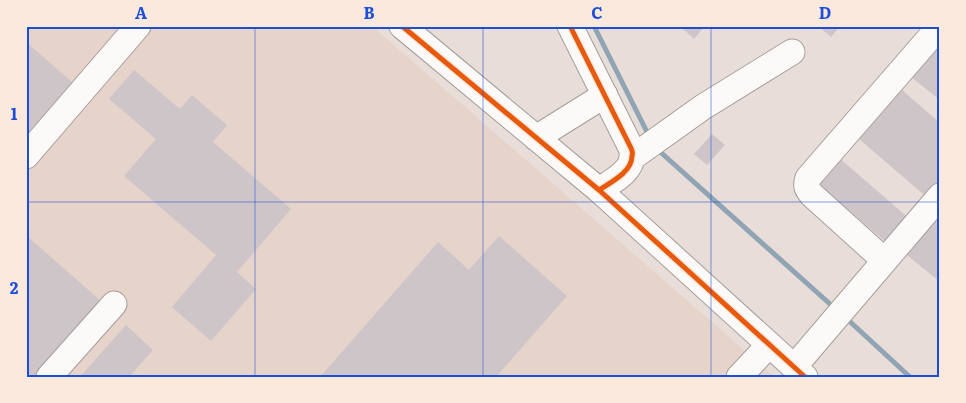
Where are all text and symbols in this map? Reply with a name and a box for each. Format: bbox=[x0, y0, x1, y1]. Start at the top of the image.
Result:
text: A bbox=[135, 0, 147, 24]
text: B bbox=[363, 0, 375, 24]
text: C bbox=[591, 0, 603, 24]
text: D bbox=[819, 0, 831, 24]
text: 1 bbox=[11, 101, 18, 125]
text: 2 bbox=[10, 275, 19, 299]

